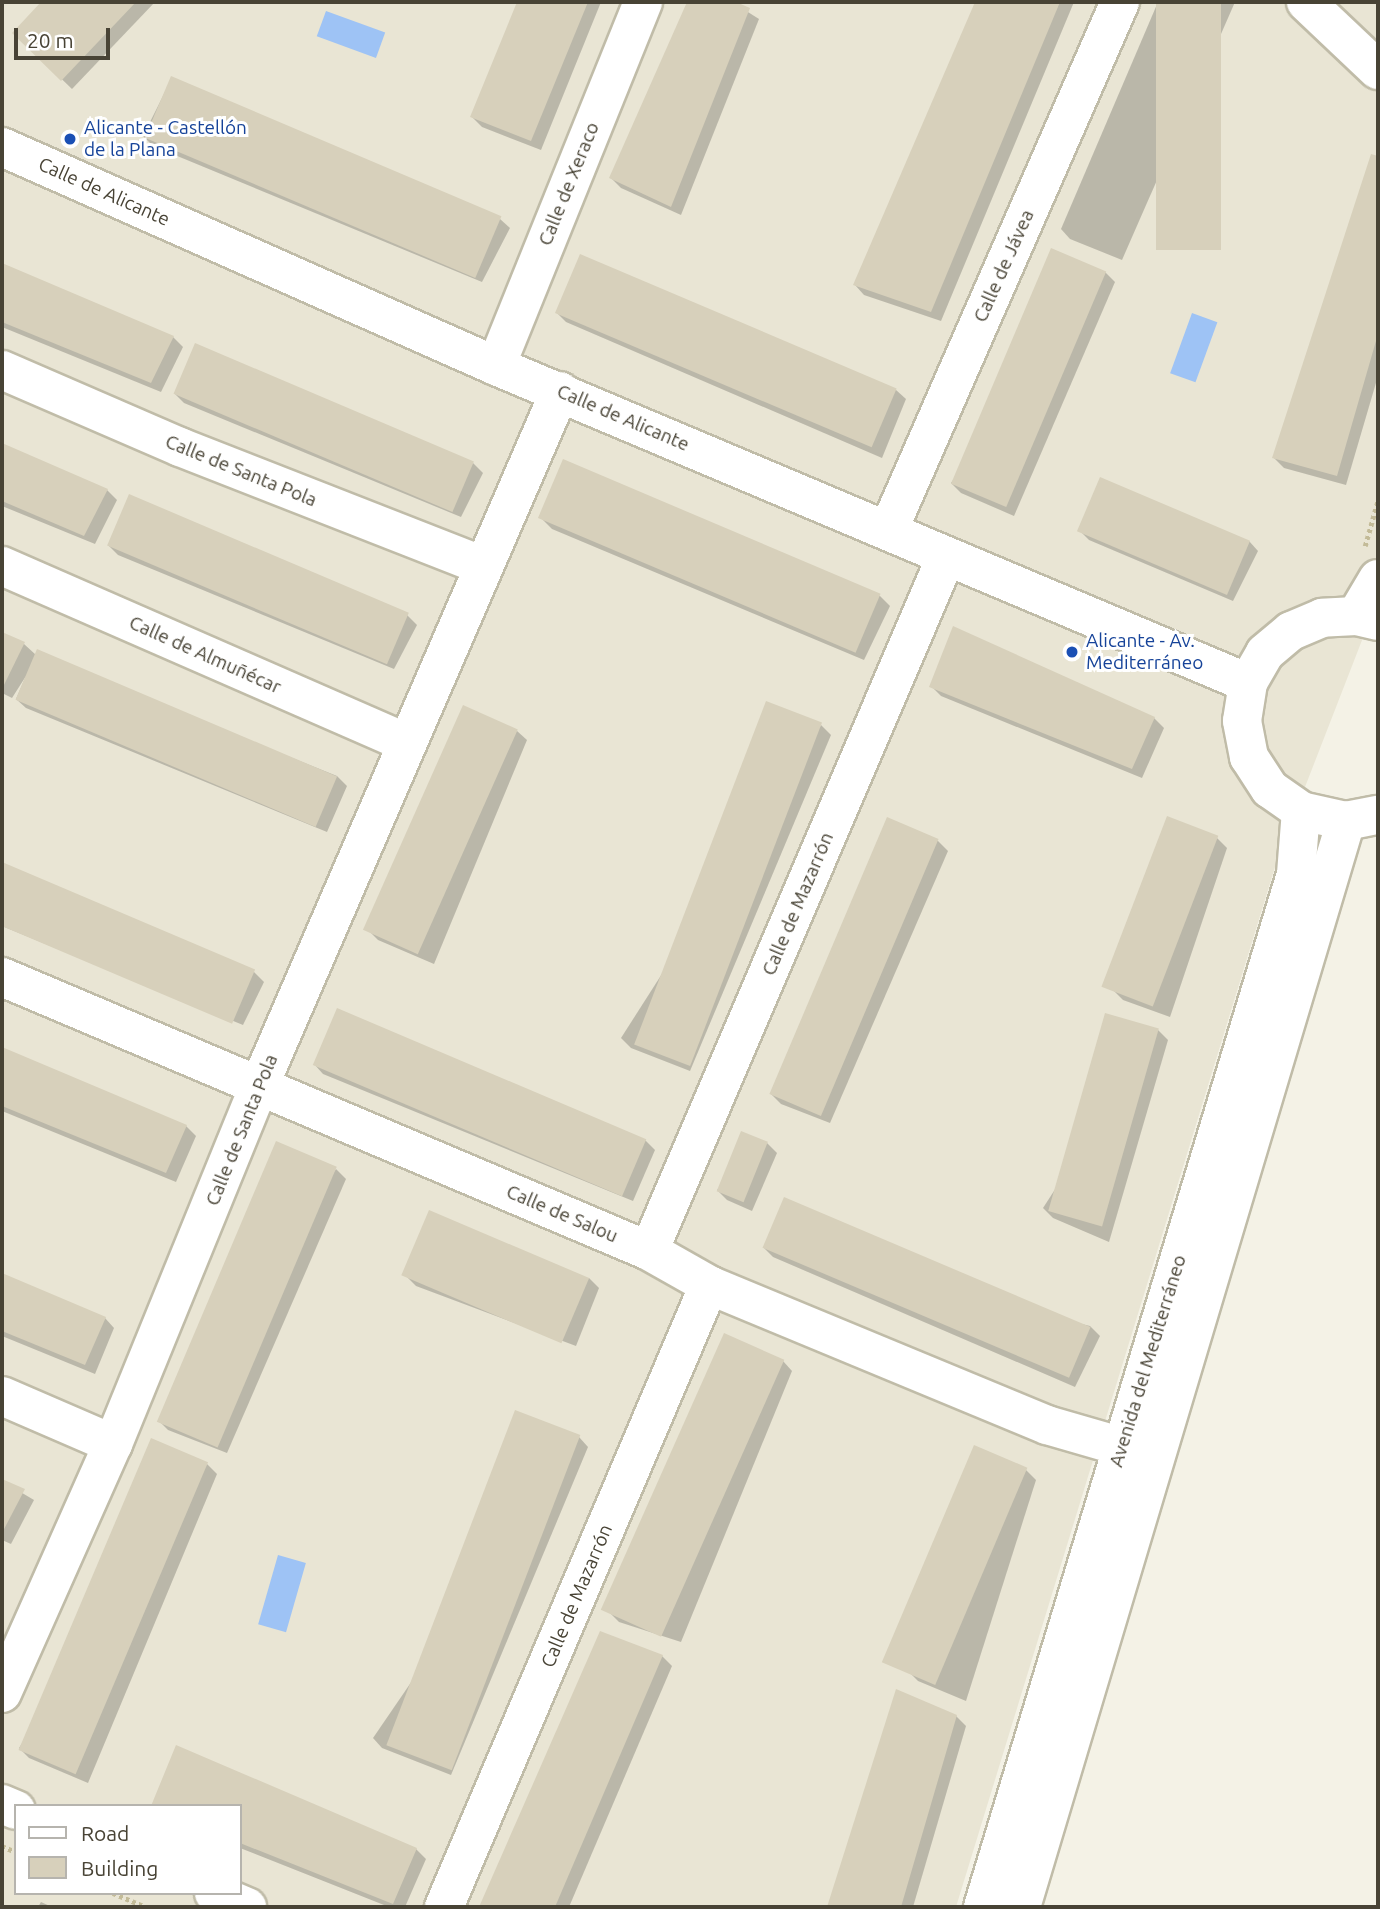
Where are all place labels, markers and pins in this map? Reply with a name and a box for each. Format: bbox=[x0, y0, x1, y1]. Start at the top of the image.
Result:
place label: Alicante - Castellón de la Plana bbox=[84, 117, 247, 161]
marker: Alicante - Castellón de la Plana bbox=[62, 131, 78, 147]
place label: Alicante - Av. Mediterráneo bbox=[1086, 630, 1203, 674]
marker: Alicante - Av. Mediterráneo bbox=[1064, 644, 1080, 660]

